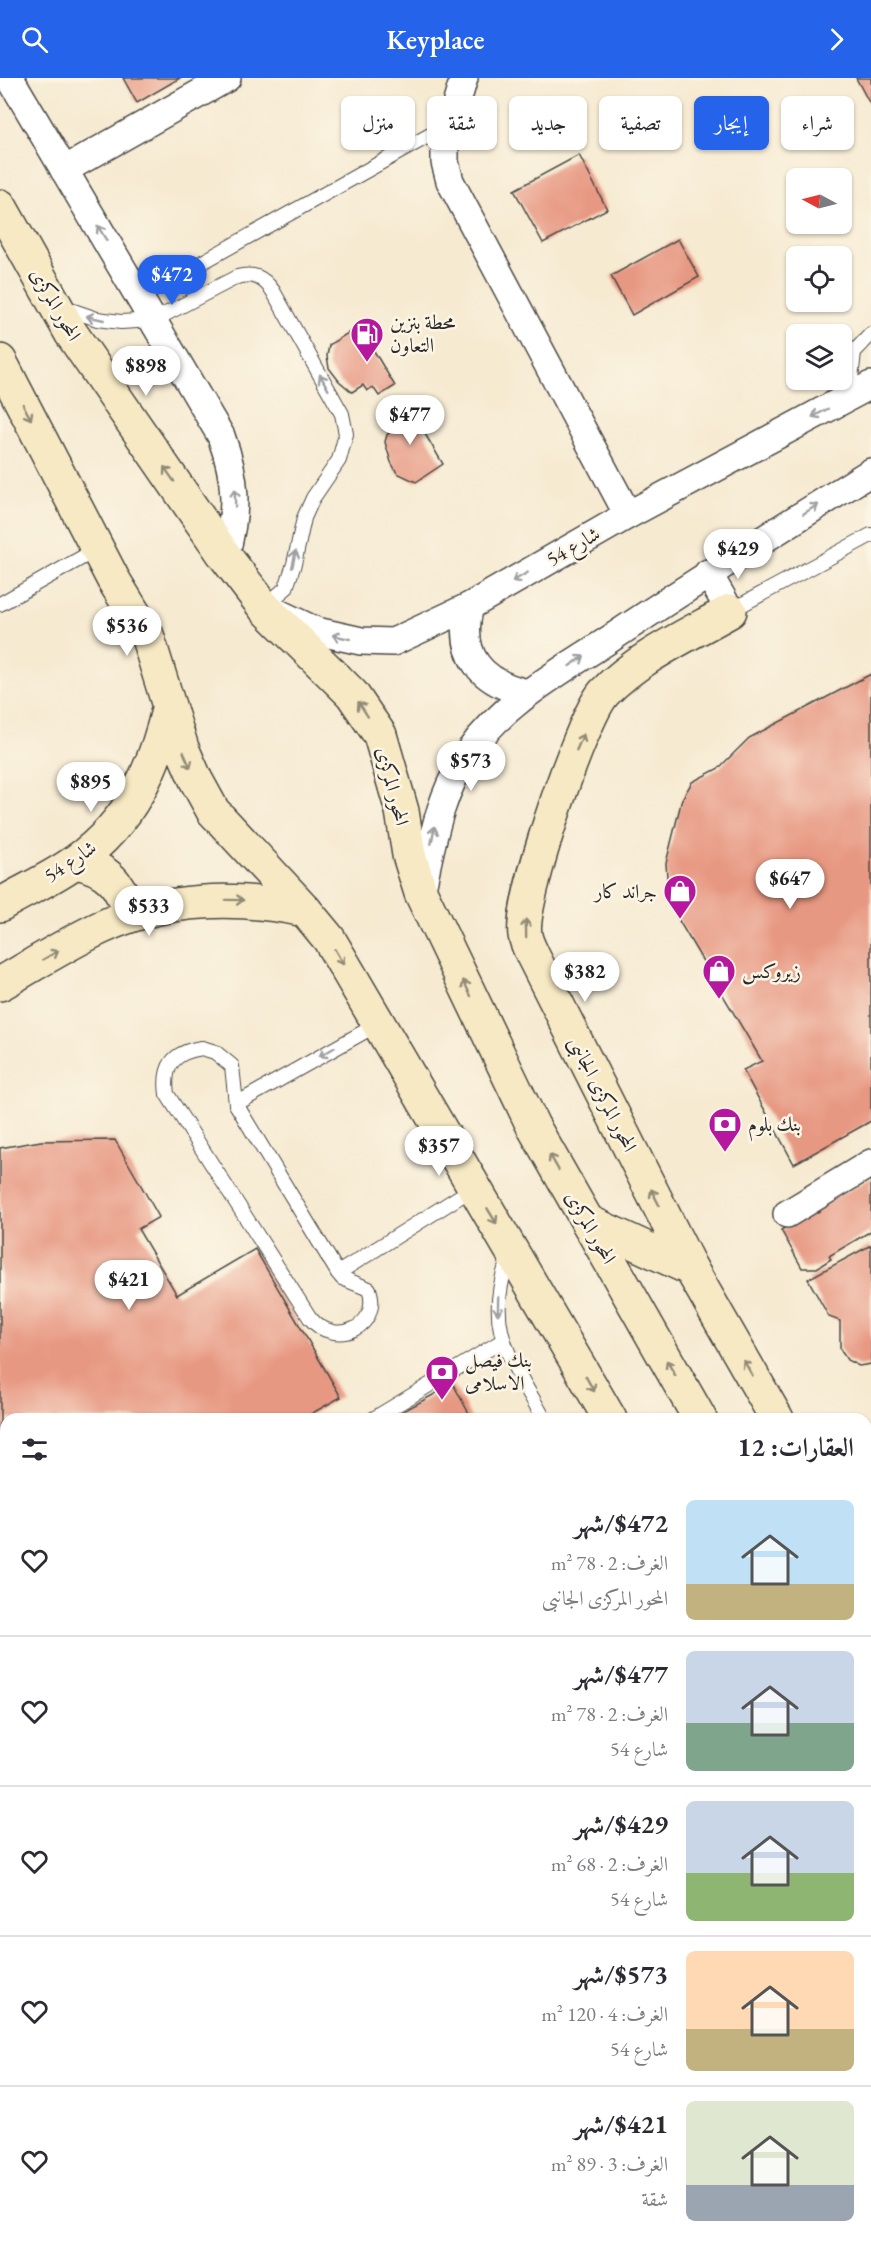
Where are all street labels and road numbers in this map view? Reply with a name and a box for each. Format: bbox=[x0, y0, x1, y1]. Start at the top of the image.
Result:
street label: المحور المركزى bbox=[25, 263, 87, 345]
street label: شارع 54 bbox=[541, 520, 607, 576]
street label: المحور المركزى bbox=[371, 744, 415, 828]
street label: شارع 54 bbox=[39, 834, 104, 892]
street label: المحور المركزى الجانبى bbox=[561, 1032, 643, 1157]
street label: المحور المركزى bbox=[560, 1186, 622, 1268]

